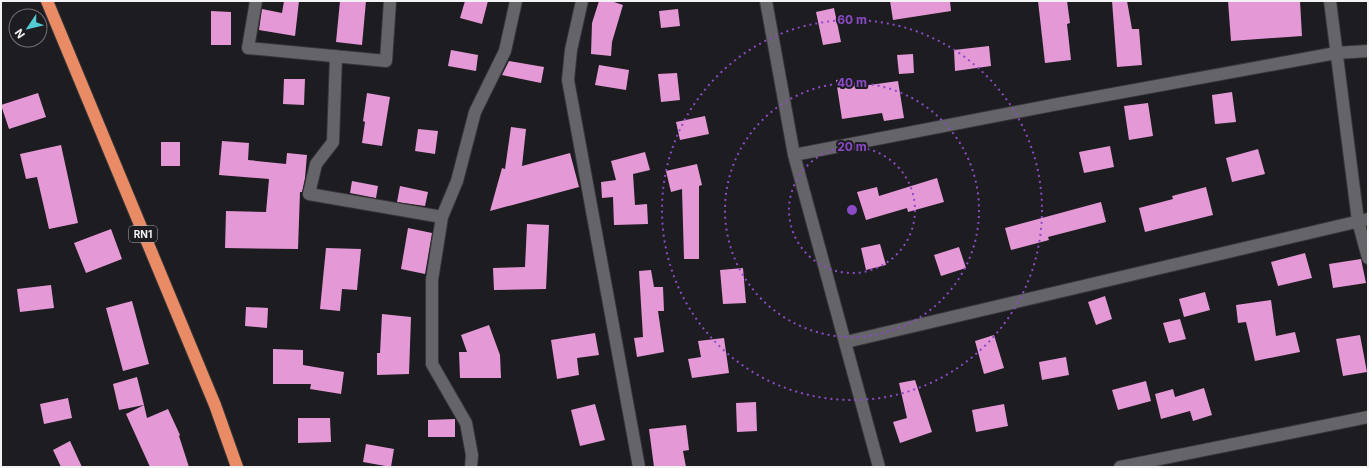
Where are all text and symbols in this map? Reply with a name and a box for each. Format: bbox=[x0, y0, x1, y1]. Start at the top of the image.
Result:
north arrow bbox=[8, 8, 48, 48]
text: 60 m bbox=[837, 12, 867, 27]
text: N bbox=[12, 26, 28, 41]
text: 40 m bbox=[837, 75, 867, 90]
text: 20 m bbox=[837, 139, 867, 154]
centre of rings bbox=[845, 203, 859, 217]
road number: RN1 bbox=[129, 226, 157, 242]

